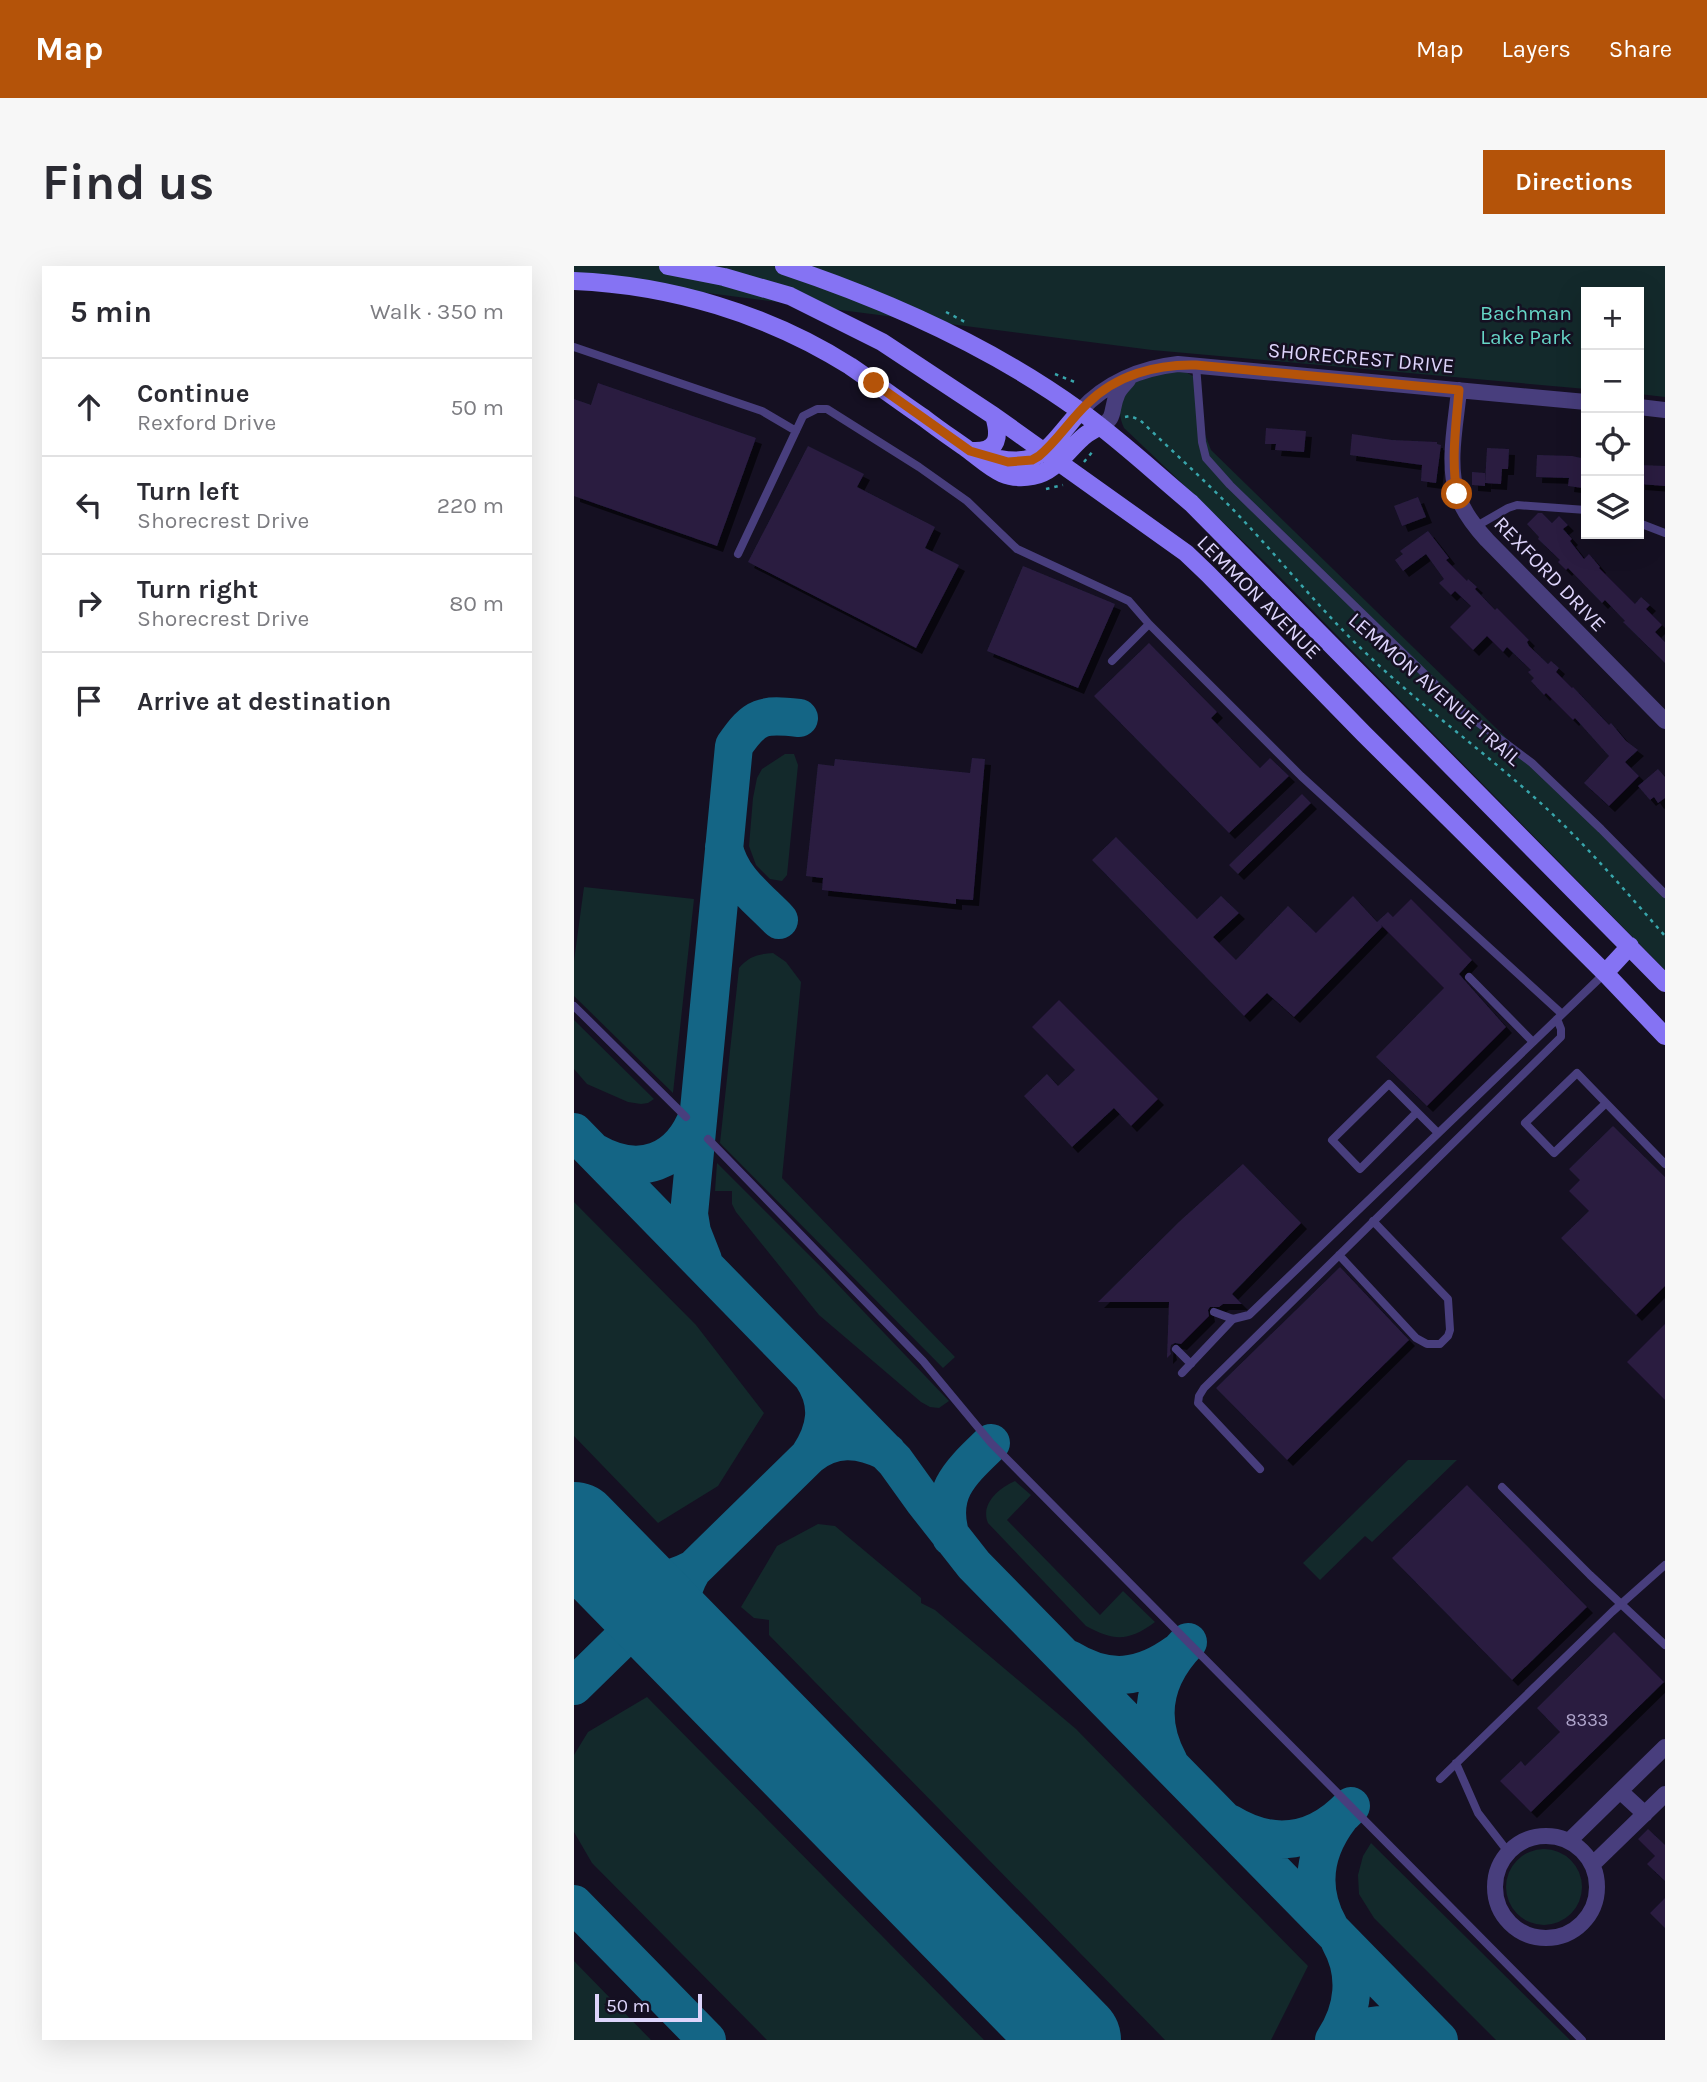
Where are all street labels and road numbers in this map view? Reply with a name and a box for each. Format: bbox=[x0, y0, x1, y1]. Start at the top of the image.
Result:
street label: SHORECREST DRIVE bbox=[1267, 338, 1455, 378]
street label: REXFORD DRIVE bbox=[1489, 511, 1611, 637]
street label: LEMMON AVENUE bbox=[1192, 530, 1326, 664]
street label: LEMMON AVENUE TRAIL bbox=[1344, 607, 1526, 771]

